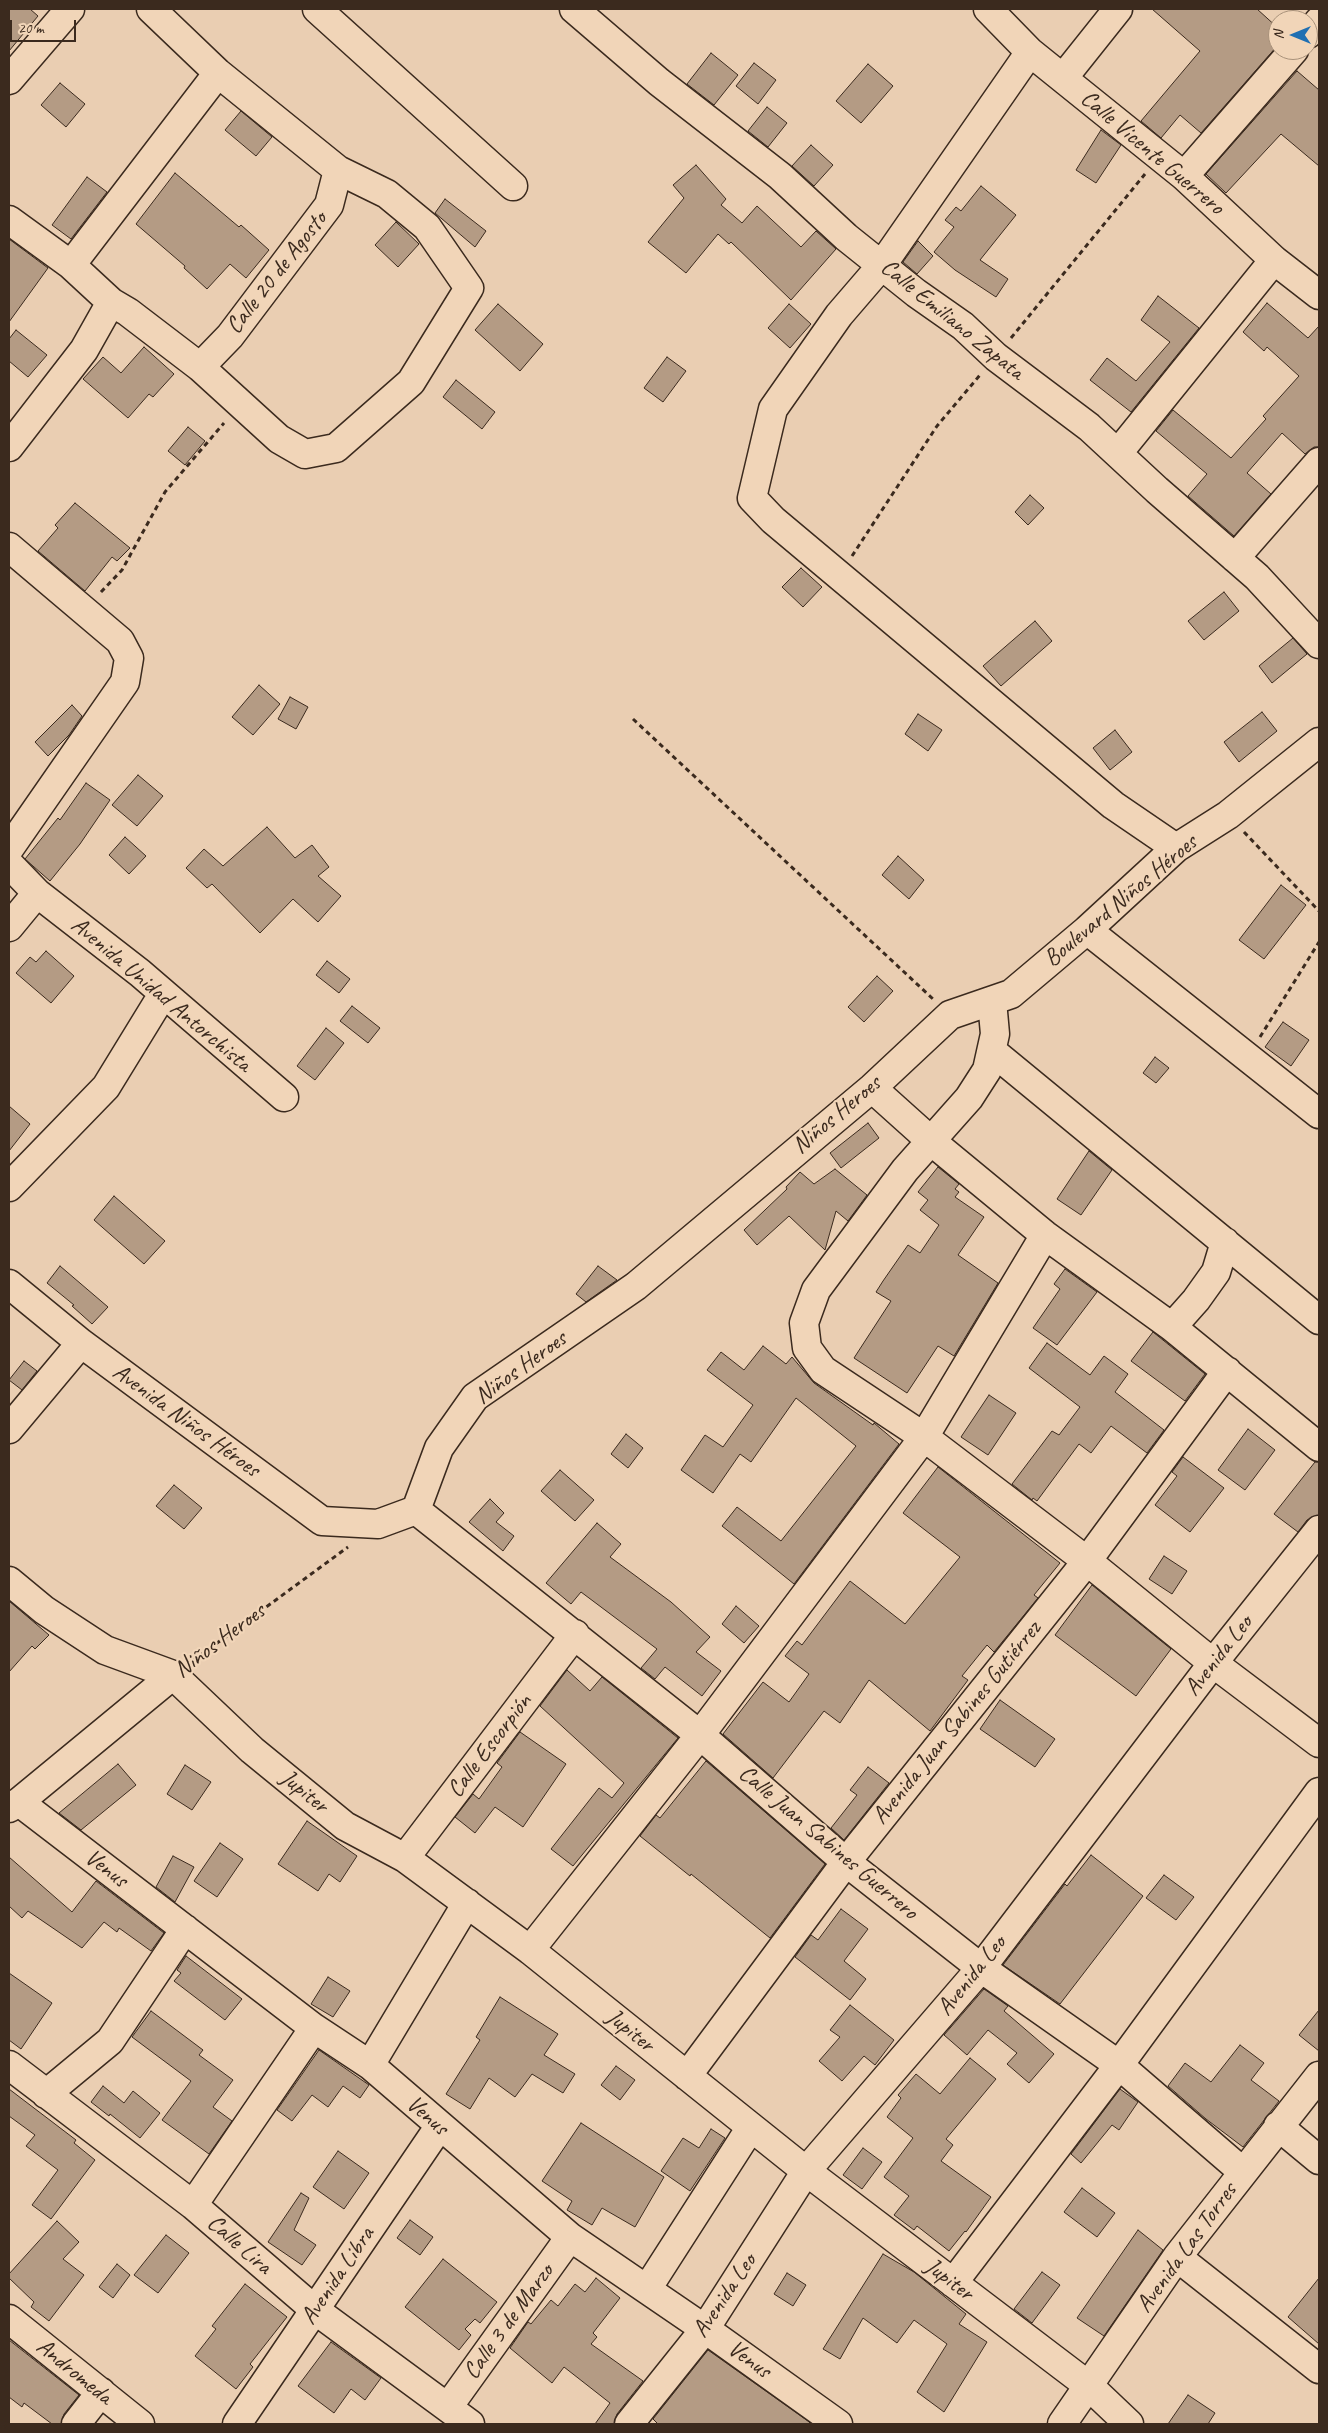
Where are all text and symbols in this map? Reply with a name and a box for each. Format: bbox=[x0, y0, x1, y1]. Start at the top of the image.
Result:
scale bar bbox=[12, 10, 79, 42]
north arrow bbox=[1268, 10, 1318, 60]
text: 20 m bbox=[18, 19, 44, 38]
text: N bbox=[1270, 31, 1287, 39]
street label: Calle Vicente Guerrero bbox=[1074, 84, 1230, 222]
street label: Calle 20 de Agosto bbox=[220, 206, 334, 340]
street label: Calle Emiliano Zapata bbox=[874, 253, 1030, 387]
street label: Boulevard Niños Héroes bbox=[1039, 829, 1203, 973]
street label: Avenida Unidad Antorchista bbox=[65, 911, 257, 1079]
street label: Niños Heroes bbox=[787, 1070, 887, 1160]
street label: Niños Heroes bbox=[469, 1325, 573, 1411]
street label: Avenida Niños Héroes bbox=[107, 1358, 265, 1484]
street label: Niños Heroes bbox=[169, 1597, 271, 1685]
street label: Avenida Leo bbox=[1179, 1610, 1259, 1702]
street label: Avenida Juan Sabines Gutiérrez bbox=[866, 1616, 1048, 1830]
street label: Calle Escorpión bbox=[442, 1688, 538, 1804]
street label: Calle Juan Sabines Guerrero bbox=[732, 1759, 924, 1927]
street label: Jupiter bbox=[274, 1764, 334, 1820]
street label: Venus bbox=[79, 1843, 133, 1895]
street label: Avenida Leo bbox=[931, 1930, 1013, 2022]
street label: Jupiter bbox=[600, 2003, 660, 2059]
street label: Venus bbox=[400, 2090, 454, 2142]
street label: Avenida Las Torres bbox=[1130, 2178, 1244, 2318]
street label: Calle Lira bbox=[201, 2209, 277, 2281]
street label: Avenida Libra bbox=[295, 2222, 381, 2330]
street label: Avenida Leo bbox=[687, 2249, 763, 2343]
street label: Jupiter bbox=[919, 2252, 979, 2308]
street label: Calle 3 de Marzo bbox=[457, 2259, 561, 2385]
street label: Andromeda bbox=[30, 2333, 118, 2411]
street label: Venus bbox=[722, 2335, 776, 2385]

